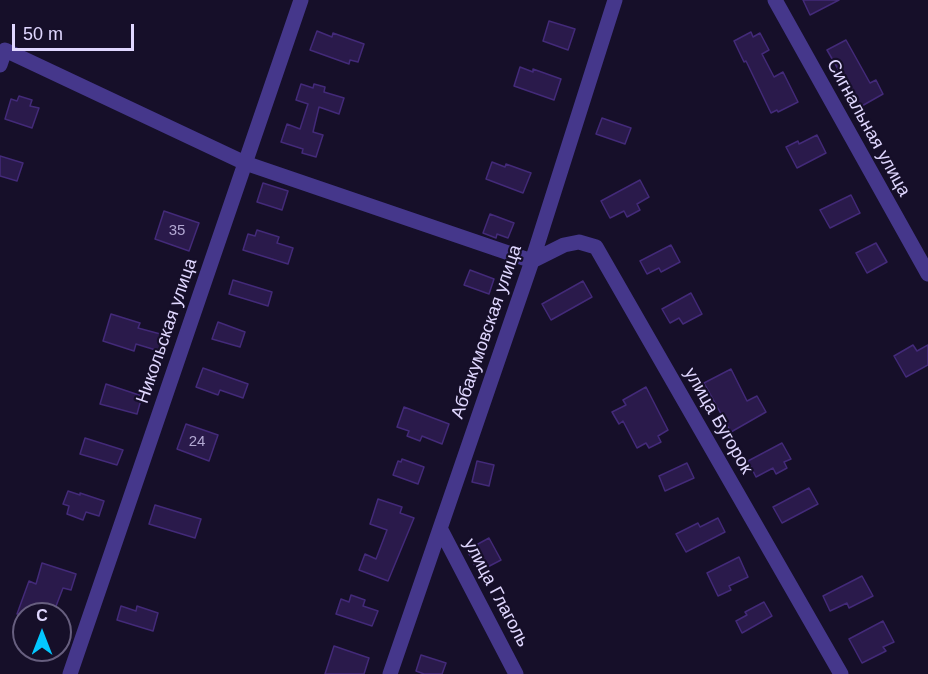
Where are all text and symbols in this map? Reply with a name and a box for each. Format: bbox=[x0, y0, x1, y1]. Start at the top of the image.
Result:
scale bar bbox=[15, 12, 136, 50]
text: 50 m bbox=[23, 24, 63, 44]
street label: Сигнальная улица bbox=[821, 56, 915, 200]
house number: 35 bbox=[169, 222, 185, 240]
street label: Аббакумовская улица bbox=[447, 242, 527, 422]
street label: Никольская улица bbox=[132, 256, 202, 406]
street label: улица Бугорок bbox=[679, 364, 757, 478]
house number: 24 bbox=[189, 433, 205, 451]
street label: улица Глаголь bbox=[458, 535, 534, 651]
north arrow bbox=[12, 602, 72, 662]
text: С bbox=[36, 607, 48, 624]

